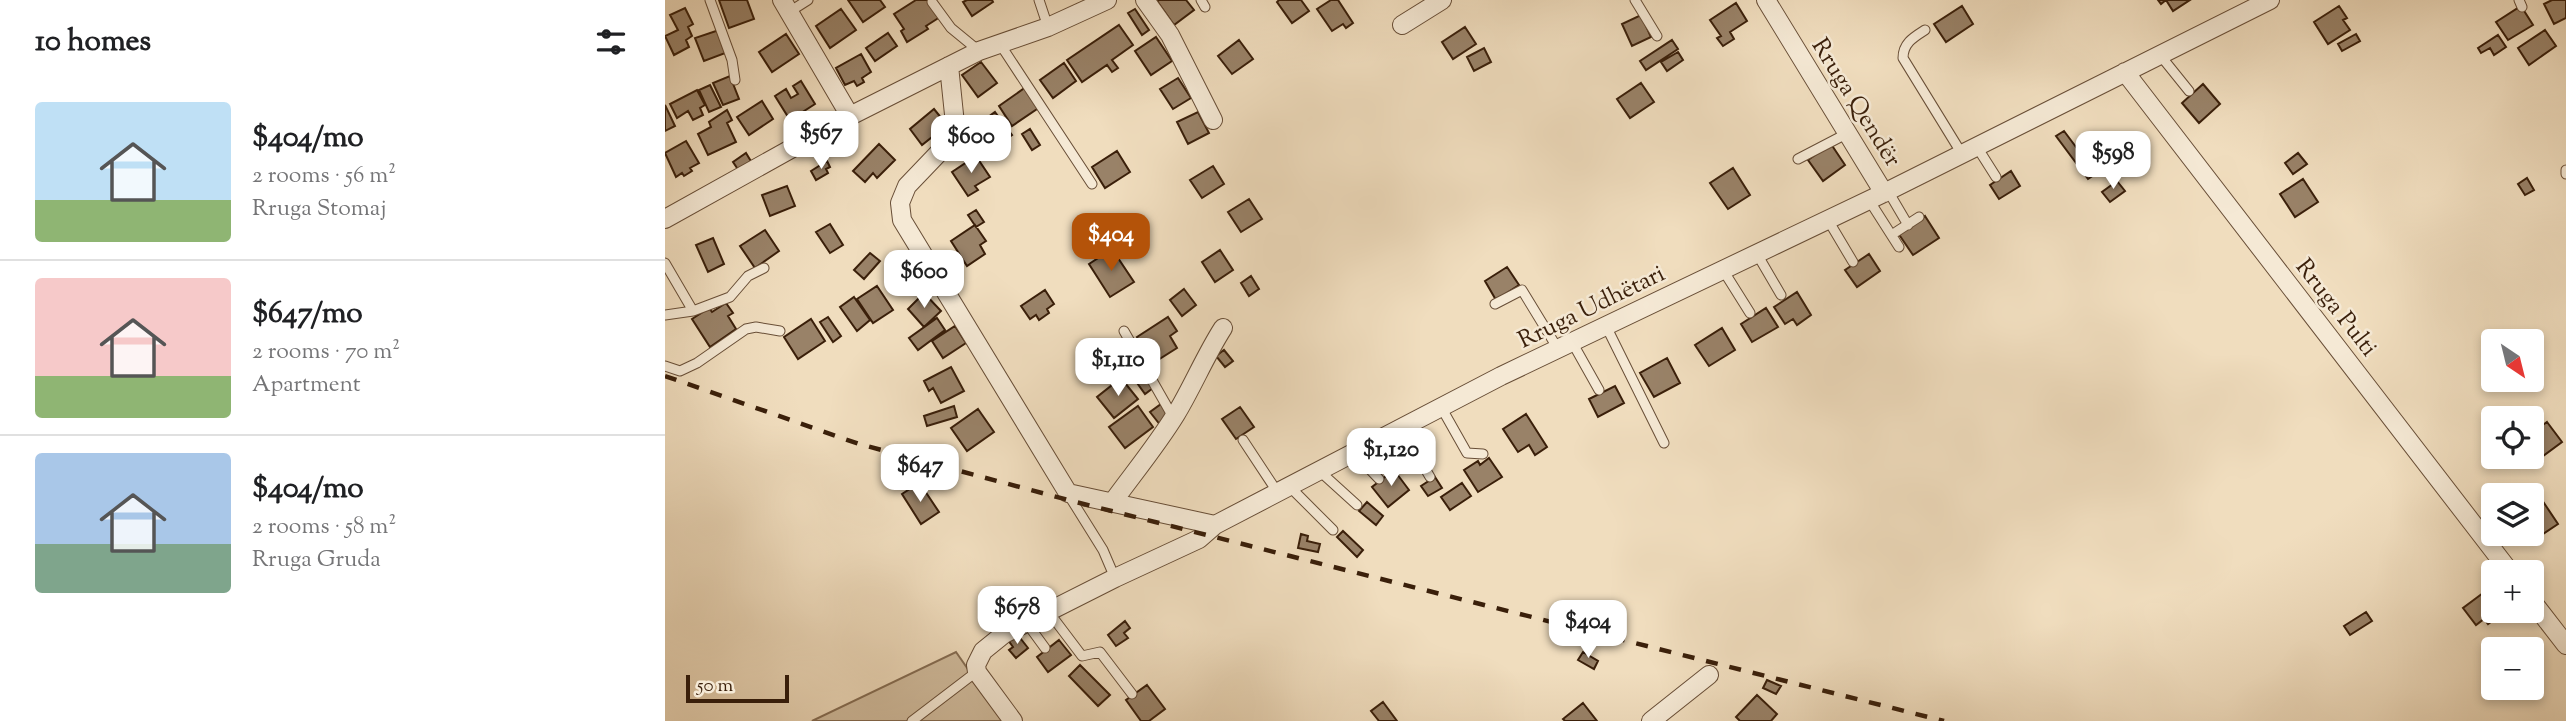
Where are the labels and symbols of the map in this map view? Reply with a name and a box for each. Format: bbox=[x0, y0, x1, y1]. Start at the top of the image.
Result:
street label: Rruga Qendër bbox=[1802, 32, 1908, 174]
pin: $567 bbox=[780, 111, 862, 171]
pin: $600 bbox=[930, 116, 1012, 175]
pin: $598 bbox=[2072, 132, 2154, 191]
pin: $404 bbox=[1070, 214, 1152, 273]
pin: $600 bbox=[883, 250, 965, 310]
street label: Rruga Pulti bbox=[2286, 252, 2385, 365]
street label: Rruga Udhëtari bbox=[1513, 257, 1671, 358]
north arrow bbox=[2481, 329, 2545, 392]
pin: $1,110 bbox=[1061, 338, 1175, 398]
pin: $1,120 bbox=[1334, 428, 1448, 488]
pin: $647 bbox=[879, 444, 961, 504]
pin: $678 bbox=[976, 586, 1058, 646]
pin: $404 bbox=[1547, 600, 1629, 660]
scale bar bbox=[686, 672, 789, 704]

